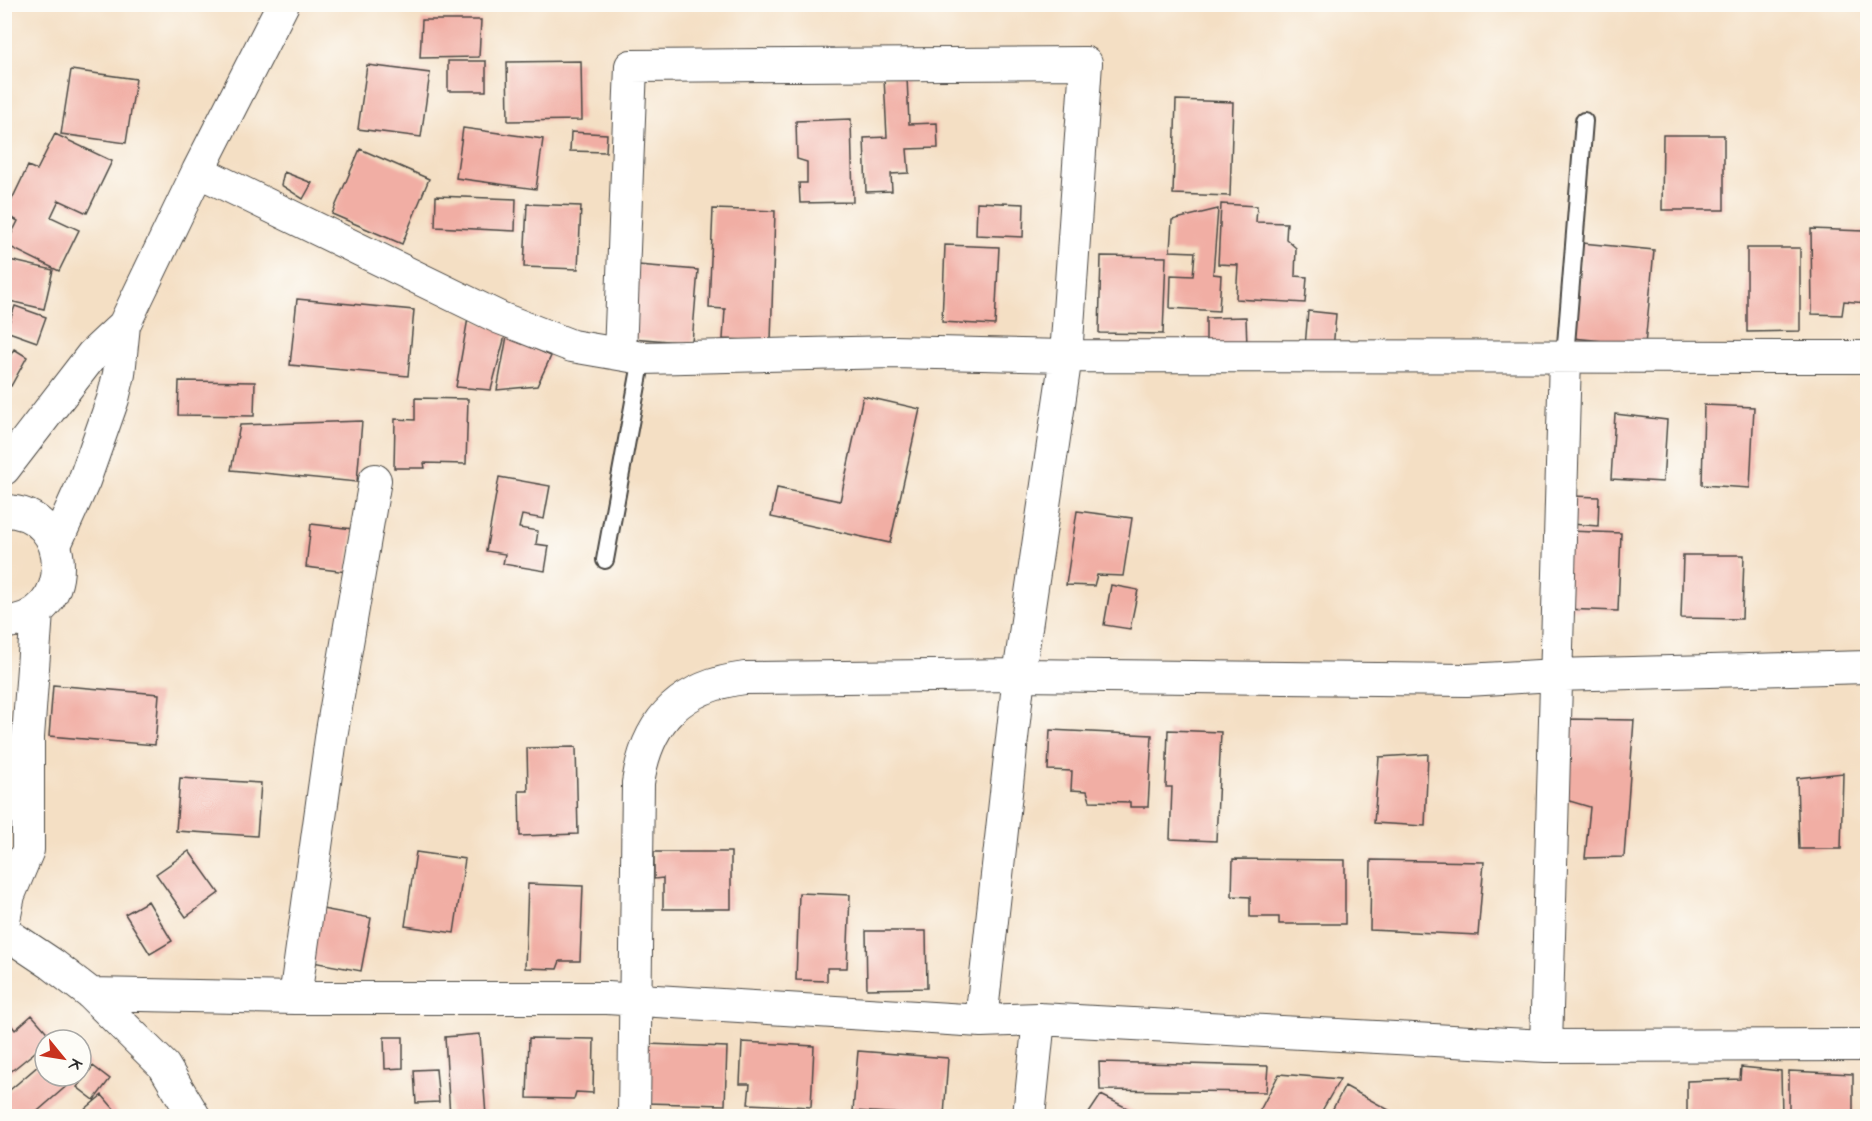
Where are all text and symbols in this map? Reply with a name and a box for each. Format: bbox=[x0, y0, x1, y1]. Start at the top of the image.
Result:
north arrow bbox=[33, 1028, 93, 1088]
text: K bbox=[62, 1055, 87, 1076]

